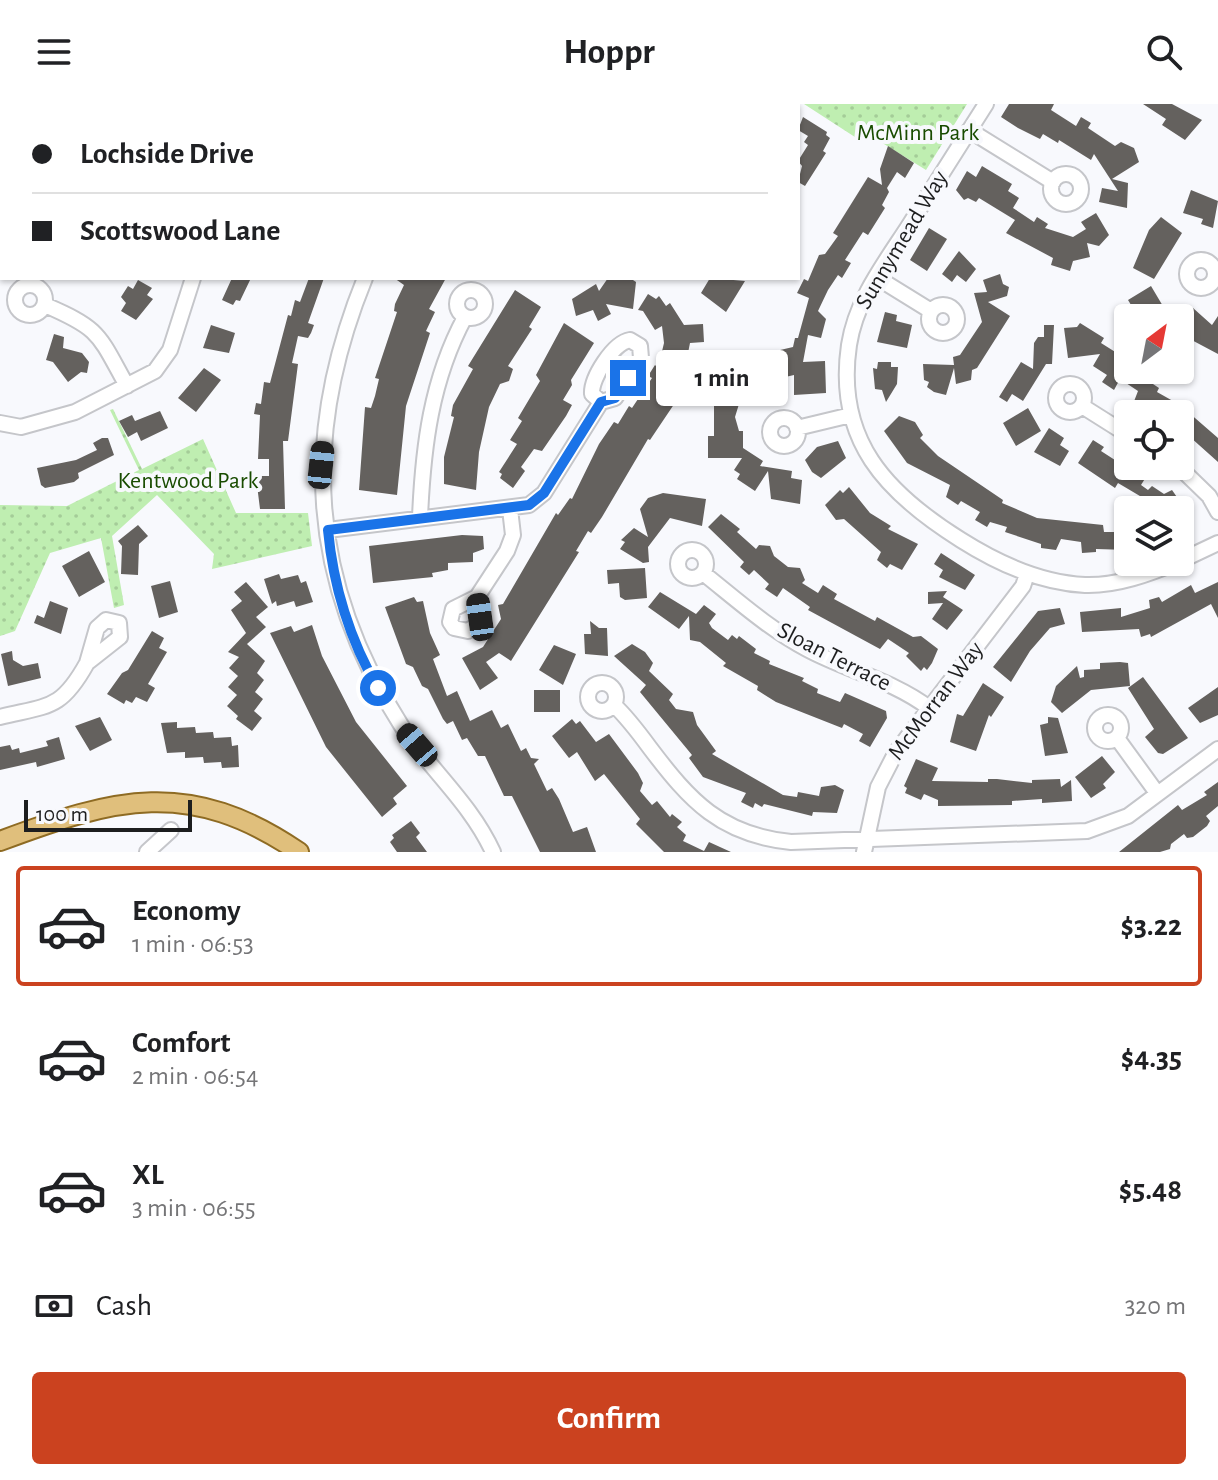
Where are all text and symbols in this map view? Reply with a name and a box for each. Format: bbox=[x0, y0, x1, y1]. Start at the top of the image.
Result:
icon: menu bbox=[32, 30, 76, 74]
icon: search bbox=[1142, 30, 1186, 74]
text: Hoppr bbox=[563, 34, 655, 70]
park label: McMinn Park bbox=[857, 121, 979, 145]
text: Lochside Drive bbox=[80, 139, 254, 169]
street label: Sunnymead Way bbox=[851, 167, 953, 313]
text: Scottswood Lane bbox=[80, 216, 280, 246]
north arrow bbox=[1114, 304, 1194, 384]
map controls bbox=[1114, 304, 1194, 576]
callout: 1 min bbox=[656, 350, 788, 406]
route end bbox=[610, 360, 646, 396]
text: 1 min bbox=[695, 365, 749, 391]
button: locate bbox=[1114, 400, 1194, 480]
car bbox=[307, 440, 335, 490]
park label: Kentwood Park bbox=[118, 469, 259, 493]
button: layers bbox=[1114, 496, 1194, 576]
car bbox=[465, 592, 495, 642]
street label: Sloan Terrace bbox=[773, 618, 895, 696]
street label: McMorran Way bbox=[884, 637, 988, 765]
route start bbox=[360, 670, 396, 706]
car bbox=[392, 719, 442, 771]
scale bar bbox=[24, 796, 192, 832]
text: 100 m bbox=[36, 803, 88, 825]
icon: car bbox=[36, 890, 108, 962]
text: Economy bbox=[132, 896, 241, 926]
text: $3.22 bbox=[1120, 911, 1182, 941]
text: 1 min · 06:53 bbox=[132, 931, 254, 957]
icon: car bbox=[36, 1022, 108, 1094]
text: Comfort bbox=[132, 1028, 231, 1058]
text: $4.35 bbox=[1121, 1043, 1182, 1073]
text: 2 min · 06:54 bbox=[132, 1063, 258, 1089]
icon: car bbox=[36, 1154, 108, 1226]
text: XL bbox=[132, 1160, 164, 1190]
text: $5.48 bbox=[1119, 1175, 1182, 1205]
text: 3 min · 06:55 bbox=[132, 1195, 256, 1221]
icon: cash bbox=[32, 1284, 76, 1328]
text: Cash bbox=[96, 1291, 152, 1321]
text: 320 m bbox=[1125, 1293, 1186, 1319]
button: Confirm bbox=[32, 1372, 1186, 1464]

